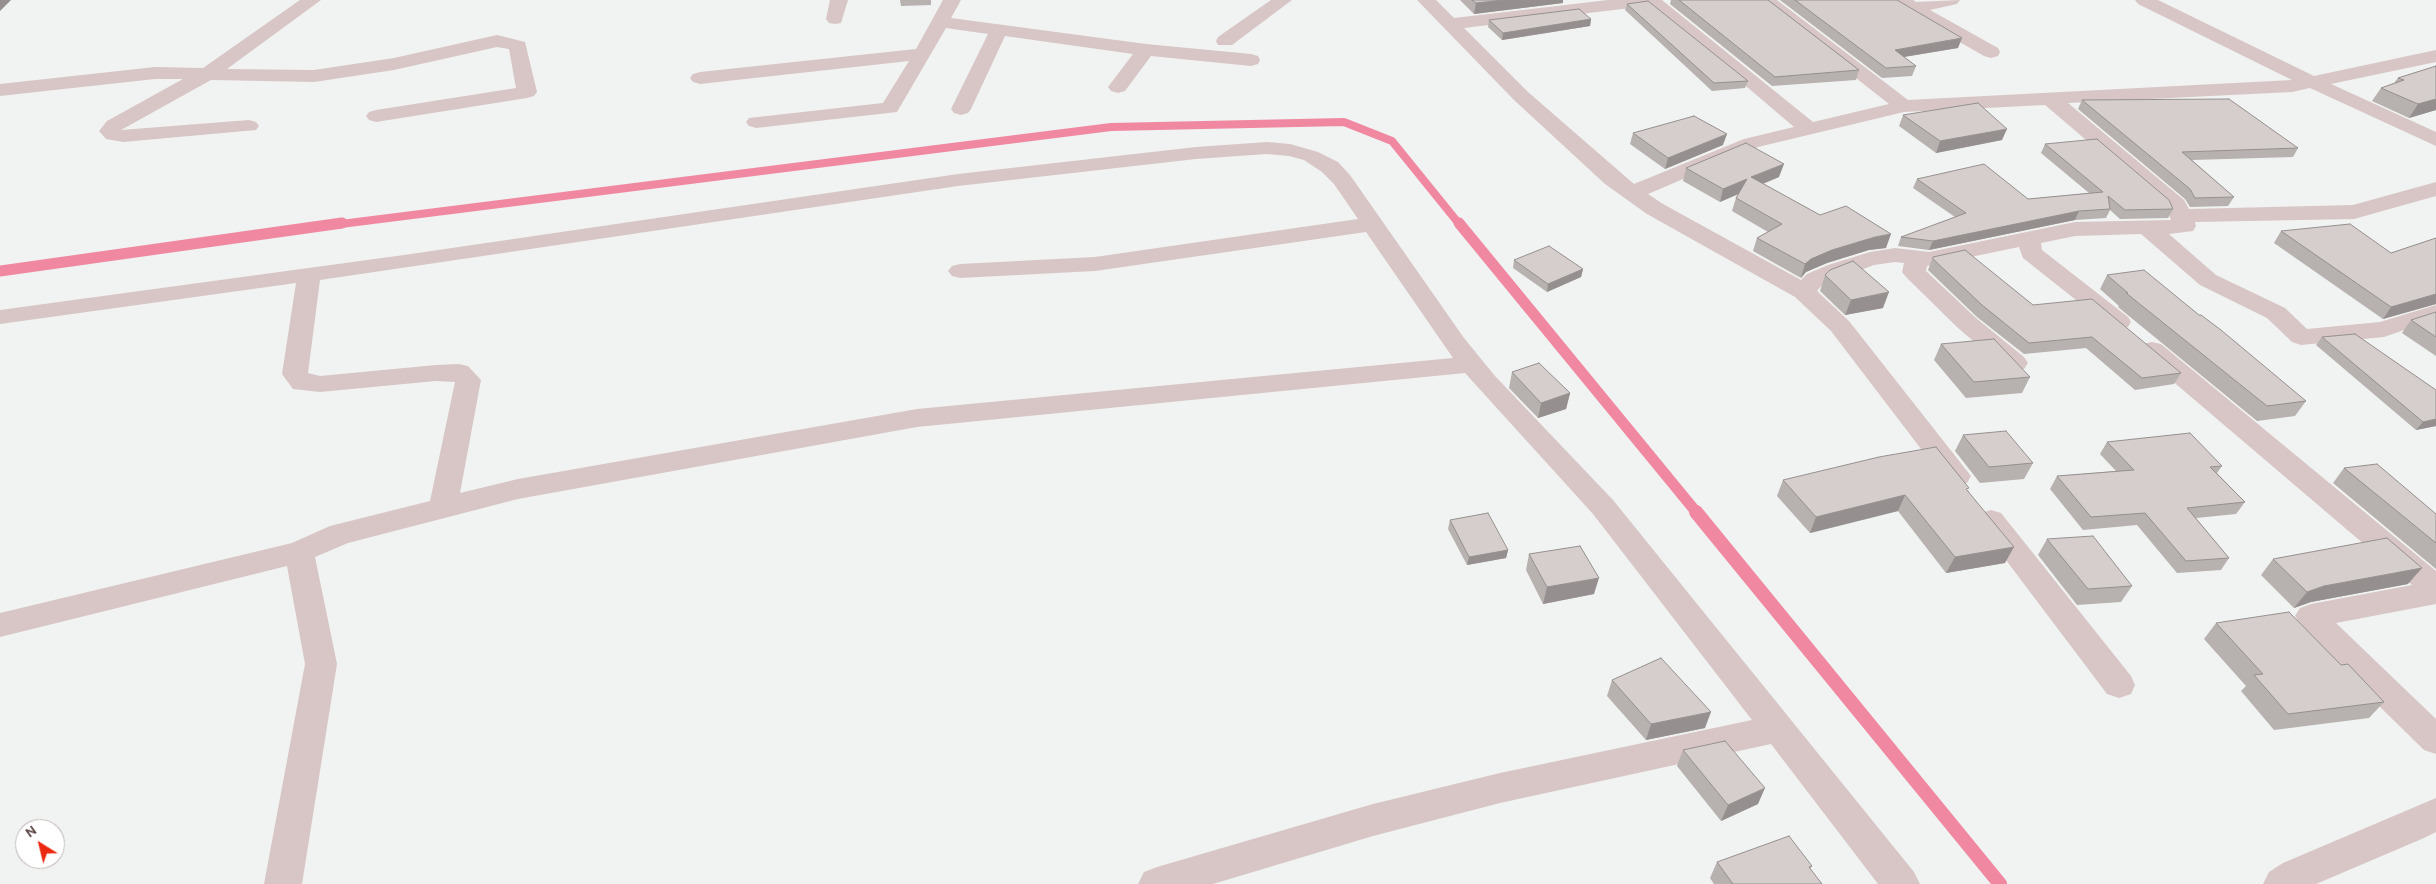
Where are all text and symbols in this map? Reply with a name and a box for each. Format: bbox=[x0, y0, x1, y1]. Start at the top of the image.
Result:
north arrow bbox=[15, 819, 65, 869]
text: N bbox=[22, 822, 41, 842]

